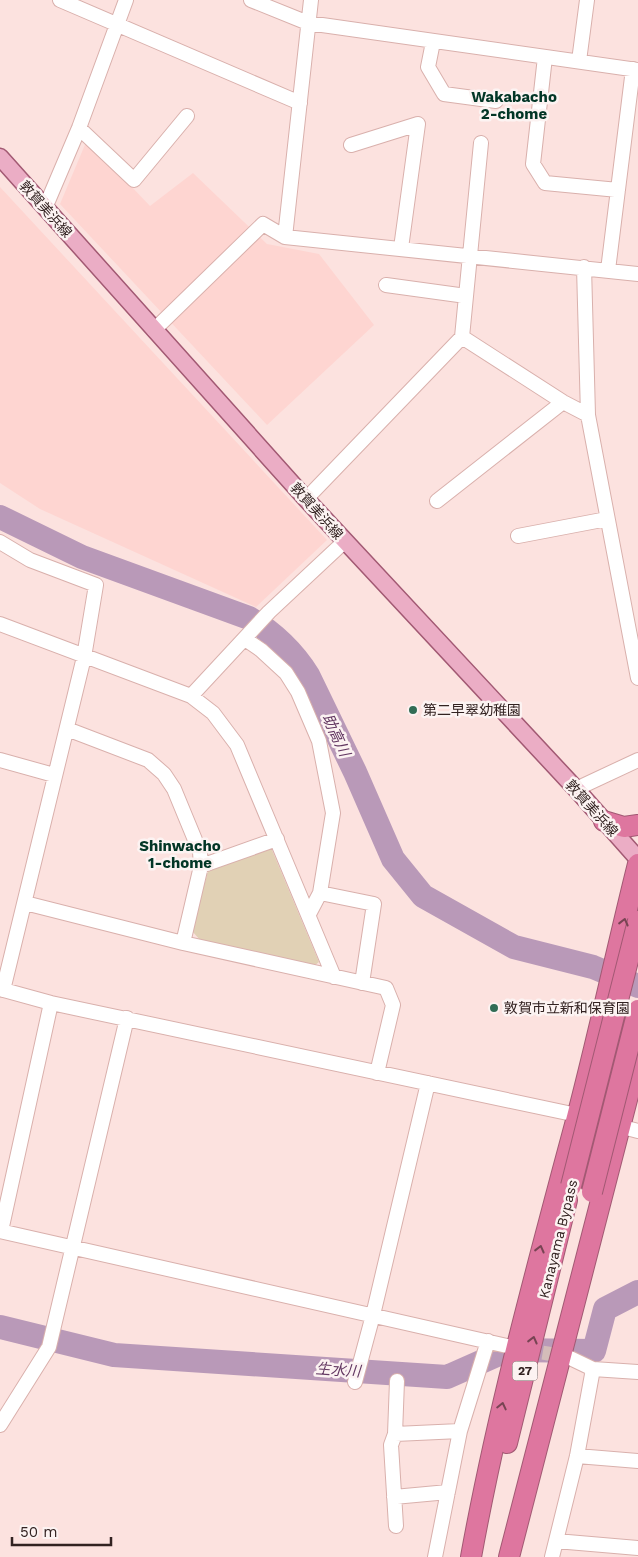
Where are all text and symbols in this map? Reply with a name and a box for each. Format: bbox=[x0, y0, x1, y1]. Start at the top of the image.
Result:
district label: Wakabacho 2-chome bbox=[471, 88, 557, 123]
street label: 敦賀美浜線 bbox=[17, 178, 75, 240]
street label: 敦賀美浜線 bbox=[288, 480, 346, 542]
place label: 第二早翠幼稚園 bbox=[423, 702, 521, 718]
marker: 第二早翠幼稚園 bbox=[407, 704, 419, 716]
water label: 助高川 bbox=[318, 711, 355, 761]
street label: 敦賀美浜線 bbox=[563, 777, 621, 839]
district label: Shinwacho 1-chome bbox=[139, 837, 221, 872]
one-way arrow bbox=[618, 917, 629, 926]
place label: 敦賀市立新和保育園 bbox=[504, 1000, 630, 1016]
marker: 敦賀市立新和保育園 bbox=[488, 1002, 500, 1014]
street label: Kanayama Bypass bbox=[536, 1178, 580, 1300]
one-way arrow bbox=[534, 1244, 545, 1253]
one-way arrow bbox=[527, 1335, 538, 1344]
water label: 生水川 bbox=[315, 1359, 363, 1381]
road number: 27 bbox=[512, 1362, 538, 1380]
one-way arrow bbox=[496, 1402, 507, 1411]
scale bar bbox=[12, 1514, 111, 1546]
text: 50 m bbox=[20, 1523, 57, 1541]

